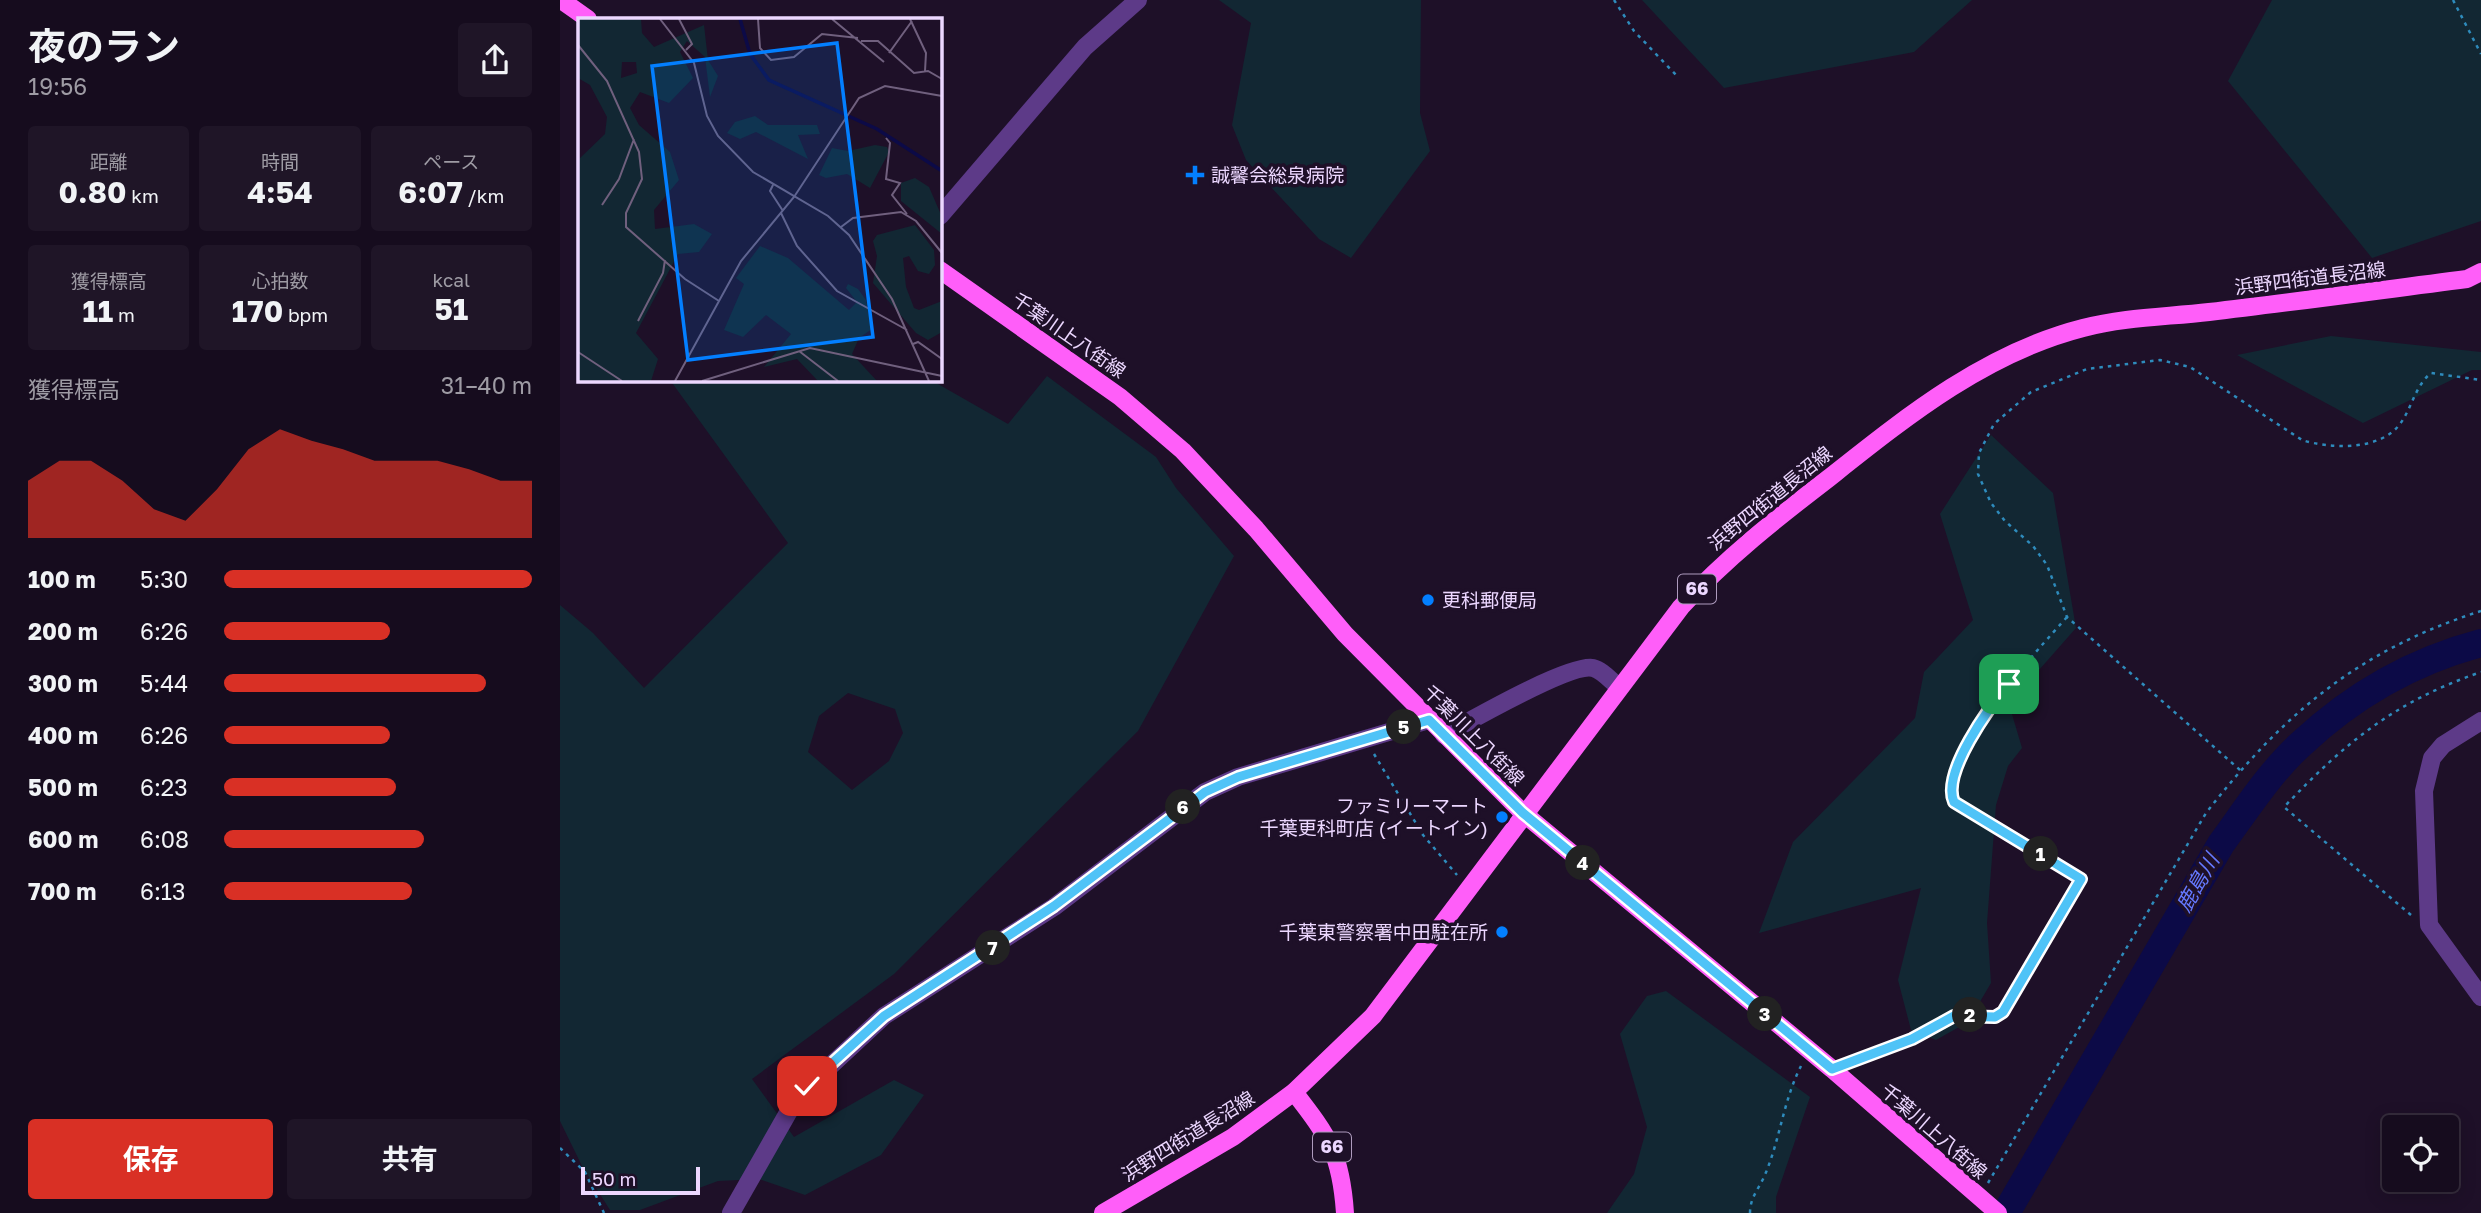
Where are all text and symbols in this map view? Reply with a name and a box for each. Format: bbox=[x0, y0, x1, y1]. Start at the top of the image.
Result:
inset map bbox=[578, 18, 942, 382]
text: 夜のラン bbox=[28, 23, 180, 68]
button: share bbox=[458, 23, 532, 97]
text: 19:56 bbox=[28, 72, 87, 100]
text: 距離 bbox=[90, 150, 128, 173]
text: 時間 bbox=[261, 150, 299, 173]
text: ペース bbox=[423, 150, 479, 173]
place label: 誠馨会総泉病院 bbox=[1211, 163, 1344, 186]
marker: 誠馨会総泉病院 bbox=[1185, 165, 1205, 185]
text: 0.80 bbox=[59, 174, 126, 210]
text: 4:54 bbox=[247, 174, 313, 210]
text: 6:07 bbox=[398, 174, 463, 210]
text: km bbox=[126, 184, 159, 207]
text: /km bbox=[463, 184, 504, 207]
street label: 浜野四街道長沼線 bbox=[2233, 257, 2387, 298]
text: kcal bbox=[433, 268, 470, 291]
text: 獲得標高 bbox=[71, 269, 147, 292]
text: 心拍数 bbox=[251, 269, 309, 292]
street label: 千葉川上八街線 bbox=[1008, 287, 1130, 382]
text: 51 bbox=[434, 291, 468, 327]
text: 11 bbox=[82, 293, 113, 329]
text: 170 bbox=[232, 293, 283, 329]
text: m bbox=[113, 303, 135, 326]
text: bpm bbox=[283, 303, 328, 326]
text: 31–40 m bbox=[441, 371, 532, 399]
text: 獲得標高 bbox=[28, 375, 120, 403]
street label: 浜野四街道長沼線 bbox=[1703, 441, 1836, 554]
text: 100 m bbox=[28, 565, 96, 593]
text: 5:30 bbox=[140, 565, 188, 593]
road number: 66 bbox=[1678, 574, 1716, 604]
place label: 更科郵便局 bbox=[1442, 588, 1537, 611]
marker: 更科郵便局 bbox=[1420, 592, 1436, 608]
text: 200 m bbox=[28, 617, 98, 645]
text: 6:26 bbox=[140, 617, 188, 645]
pin bbox=[1979, 654, 2039, 714]
icon: arrive bbox=[1990, 665, 2028, 703]
text: 300 m bbox=[28, 669, 98, 697]
text: 5:44 bbox=[140, 669, 188, 697]
street label: 千葉川上八街線 bbox=[1419, 679, 1530, 790]
pin: 5 bbox=[1386, 710, 1422, 744]
text: 5 bbox=[1398, 715, 1409, 738]
text: 400 m bbox=[28, 721, 98, 749]
text: 6:26 bbox=[140, 721, 188, 749]
text: 500 m bbox=[28, 773, 98, 801]
text: 6:23 bbox=[140, 773, 188, 801]
pin: 6 bbox=[1166, 790, 1200, 824]
place label: ファミリーマート 千葉更科町店 (イートイン) bbox=[1260, 794, 1488, 839]
text: 6 bbox=[1176, 795, 1189, 818]
marker: ファミリーマート 千葉更科町店 (イートイン) bbox=[1494, 809, 1510, 825]
text: 600 m bbox=[28, 825, 98, 853]
text: 6:08 bbox=[140, 825, 189, 853]
pin: 1 bbox=[2024, 836, 2058, 872]
text: 1 bbox=[2036, 842, 2045, 865]
pin: 4 bbox=[1566, 846, 1600, 880]
water label: 鹿島川 bbox=[2170, 847, 2225, 916]
text: 4 bbox=[1577, 851, 1588, 874]
text: 700 m bbox=[28, 877, 96, 905]
text: 6:13 bbox=[140, 877, 185, 905]
place label: 千葉東警察署中田駐在所 bbox=[1279, 920, 1488, 943]
marker: 千葉東警察署中田駐在所 bbox=[1494, 924, 1510, 940]
pin: 7 bbox=[976, 930, 1010, 965]
text: 7 bbox=[987, 936, 998, 959]
pin: 3 bbox=[1748, 996, 1782, 1032]
pin: 2 bbox=[1952, 998, 1988, 1032]
text: 3 bbox=[1759, 1002, 1770, 1025]
text: 2 bbox=[1964, 1003, 1975, 1026]
pin bbox=[777, 1056, 837, 1116]
icon: check bbox=[788, 1067, 826, 1105]
street label: 千葉川上八街線 bbox=[1877, 1078, 1992, 1183]
street label: 浜野四街道長沼線 bbox=[1117, 1086, 1258, 1186]
map controls bbox=[2382, 1115, 2459, 1192]
button: locate bbox=[2382, 1115, 2459, 1192]
button: 保存 bbox=[28, 1119, 273, 1199]
button: 共有 bbox=[287, 1119, 532, 1199]
road number: 66 bbox=[1313, 1132, 1351, 1162]
scale bar bbox=[581, 1164, 700, 1196]
text: 50 m bbox=[592, 1167, 636, 1190]

